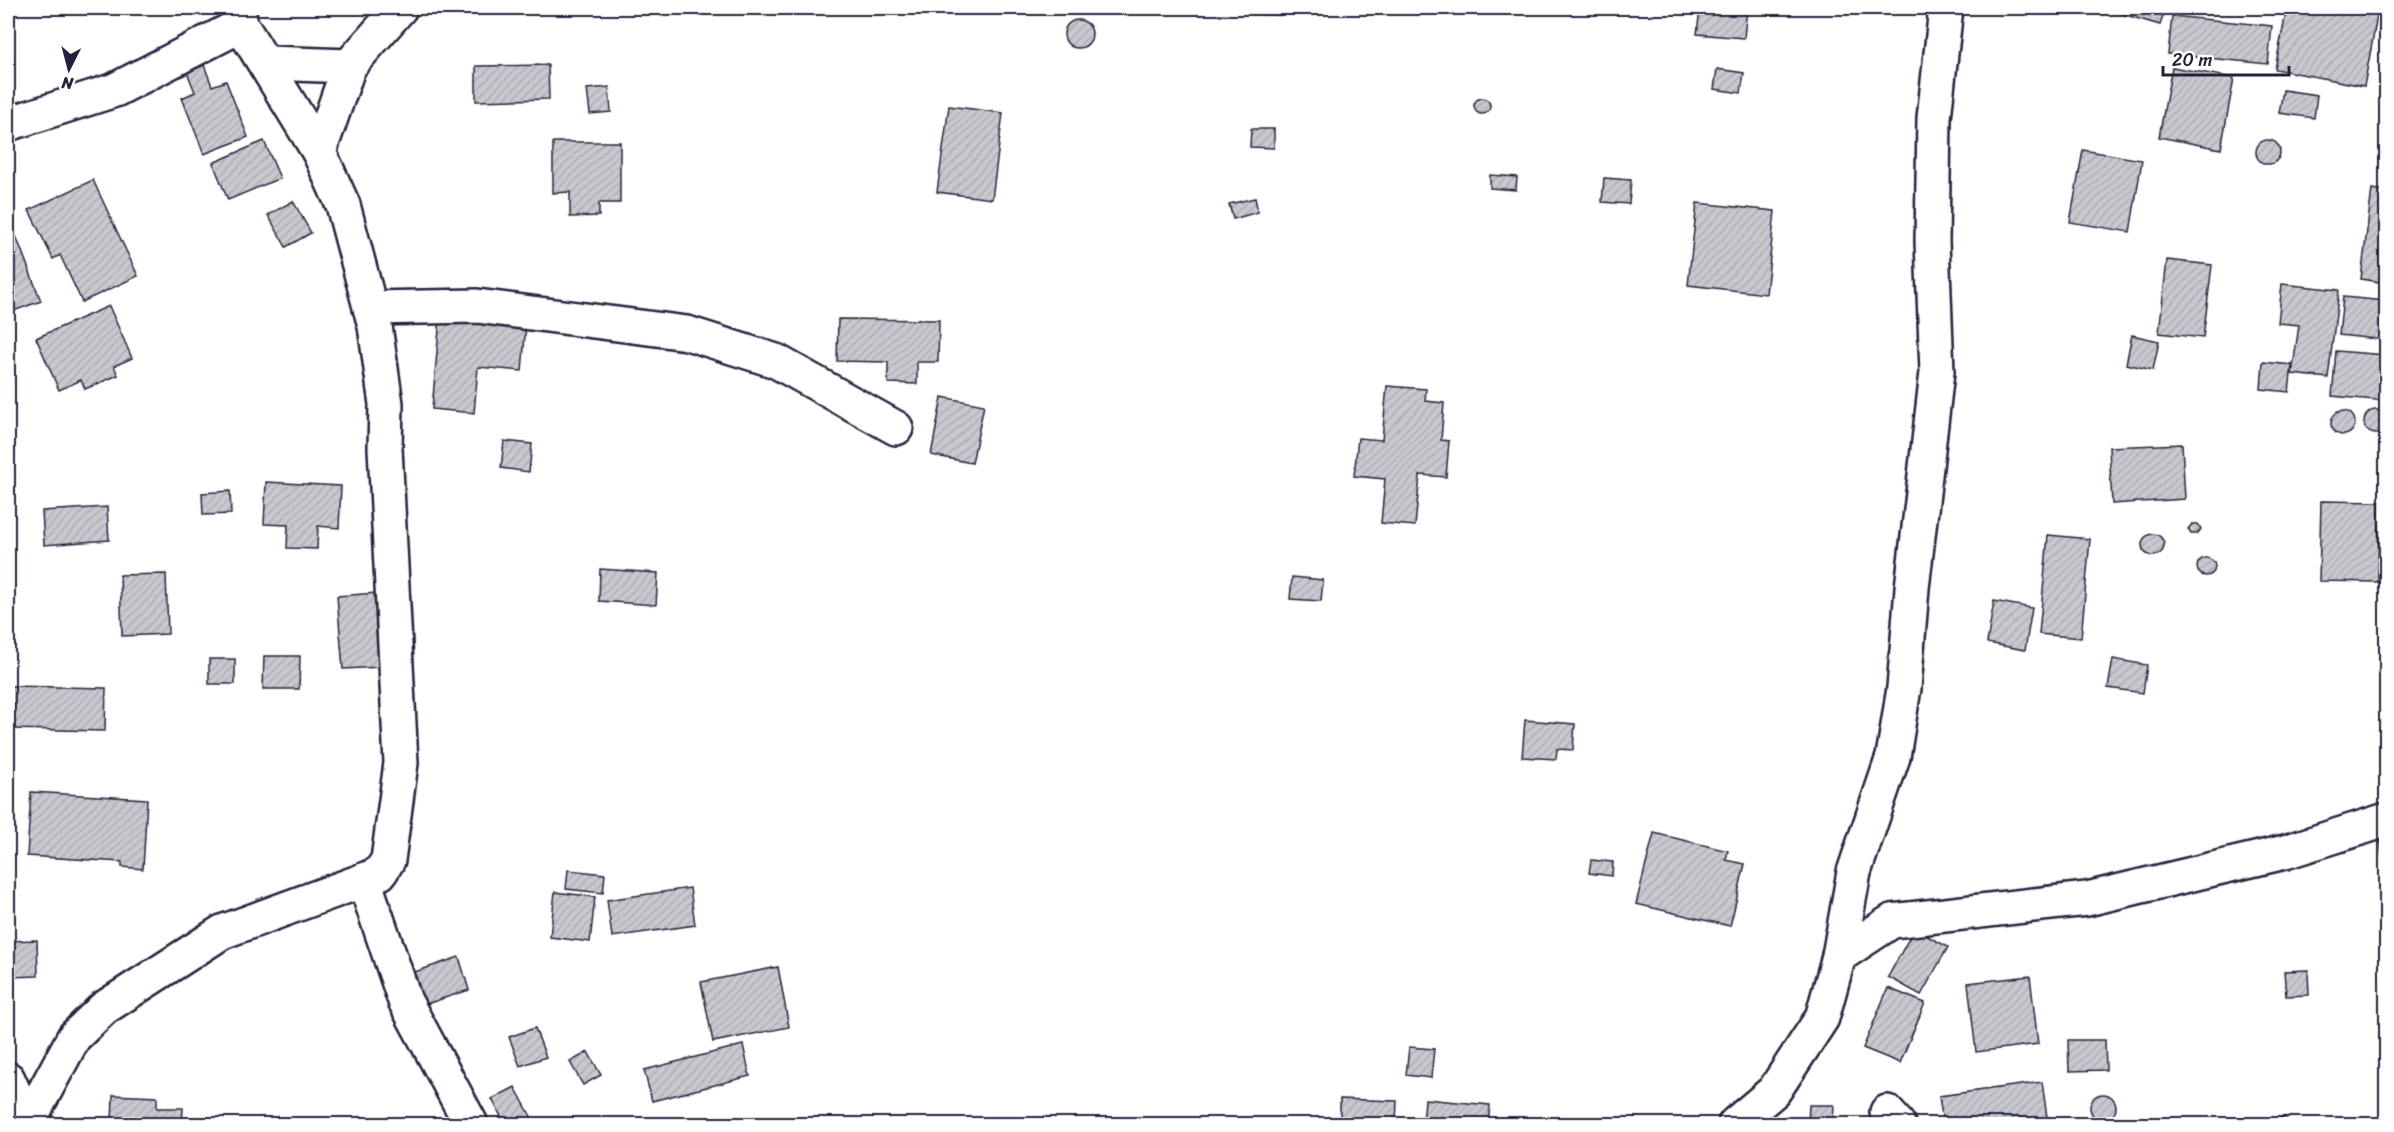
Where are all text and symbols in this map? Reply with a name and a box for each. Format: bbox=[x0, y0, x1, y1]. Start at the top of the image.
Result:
north arrow bbox=[39, 39, 99, 99]
scale bar bbox=[2163, 39, 2289, 77]
text: 20 m bbox=[2172, 44, 2212, 76]
text: N bbox=[60, 68, 76, 99]

